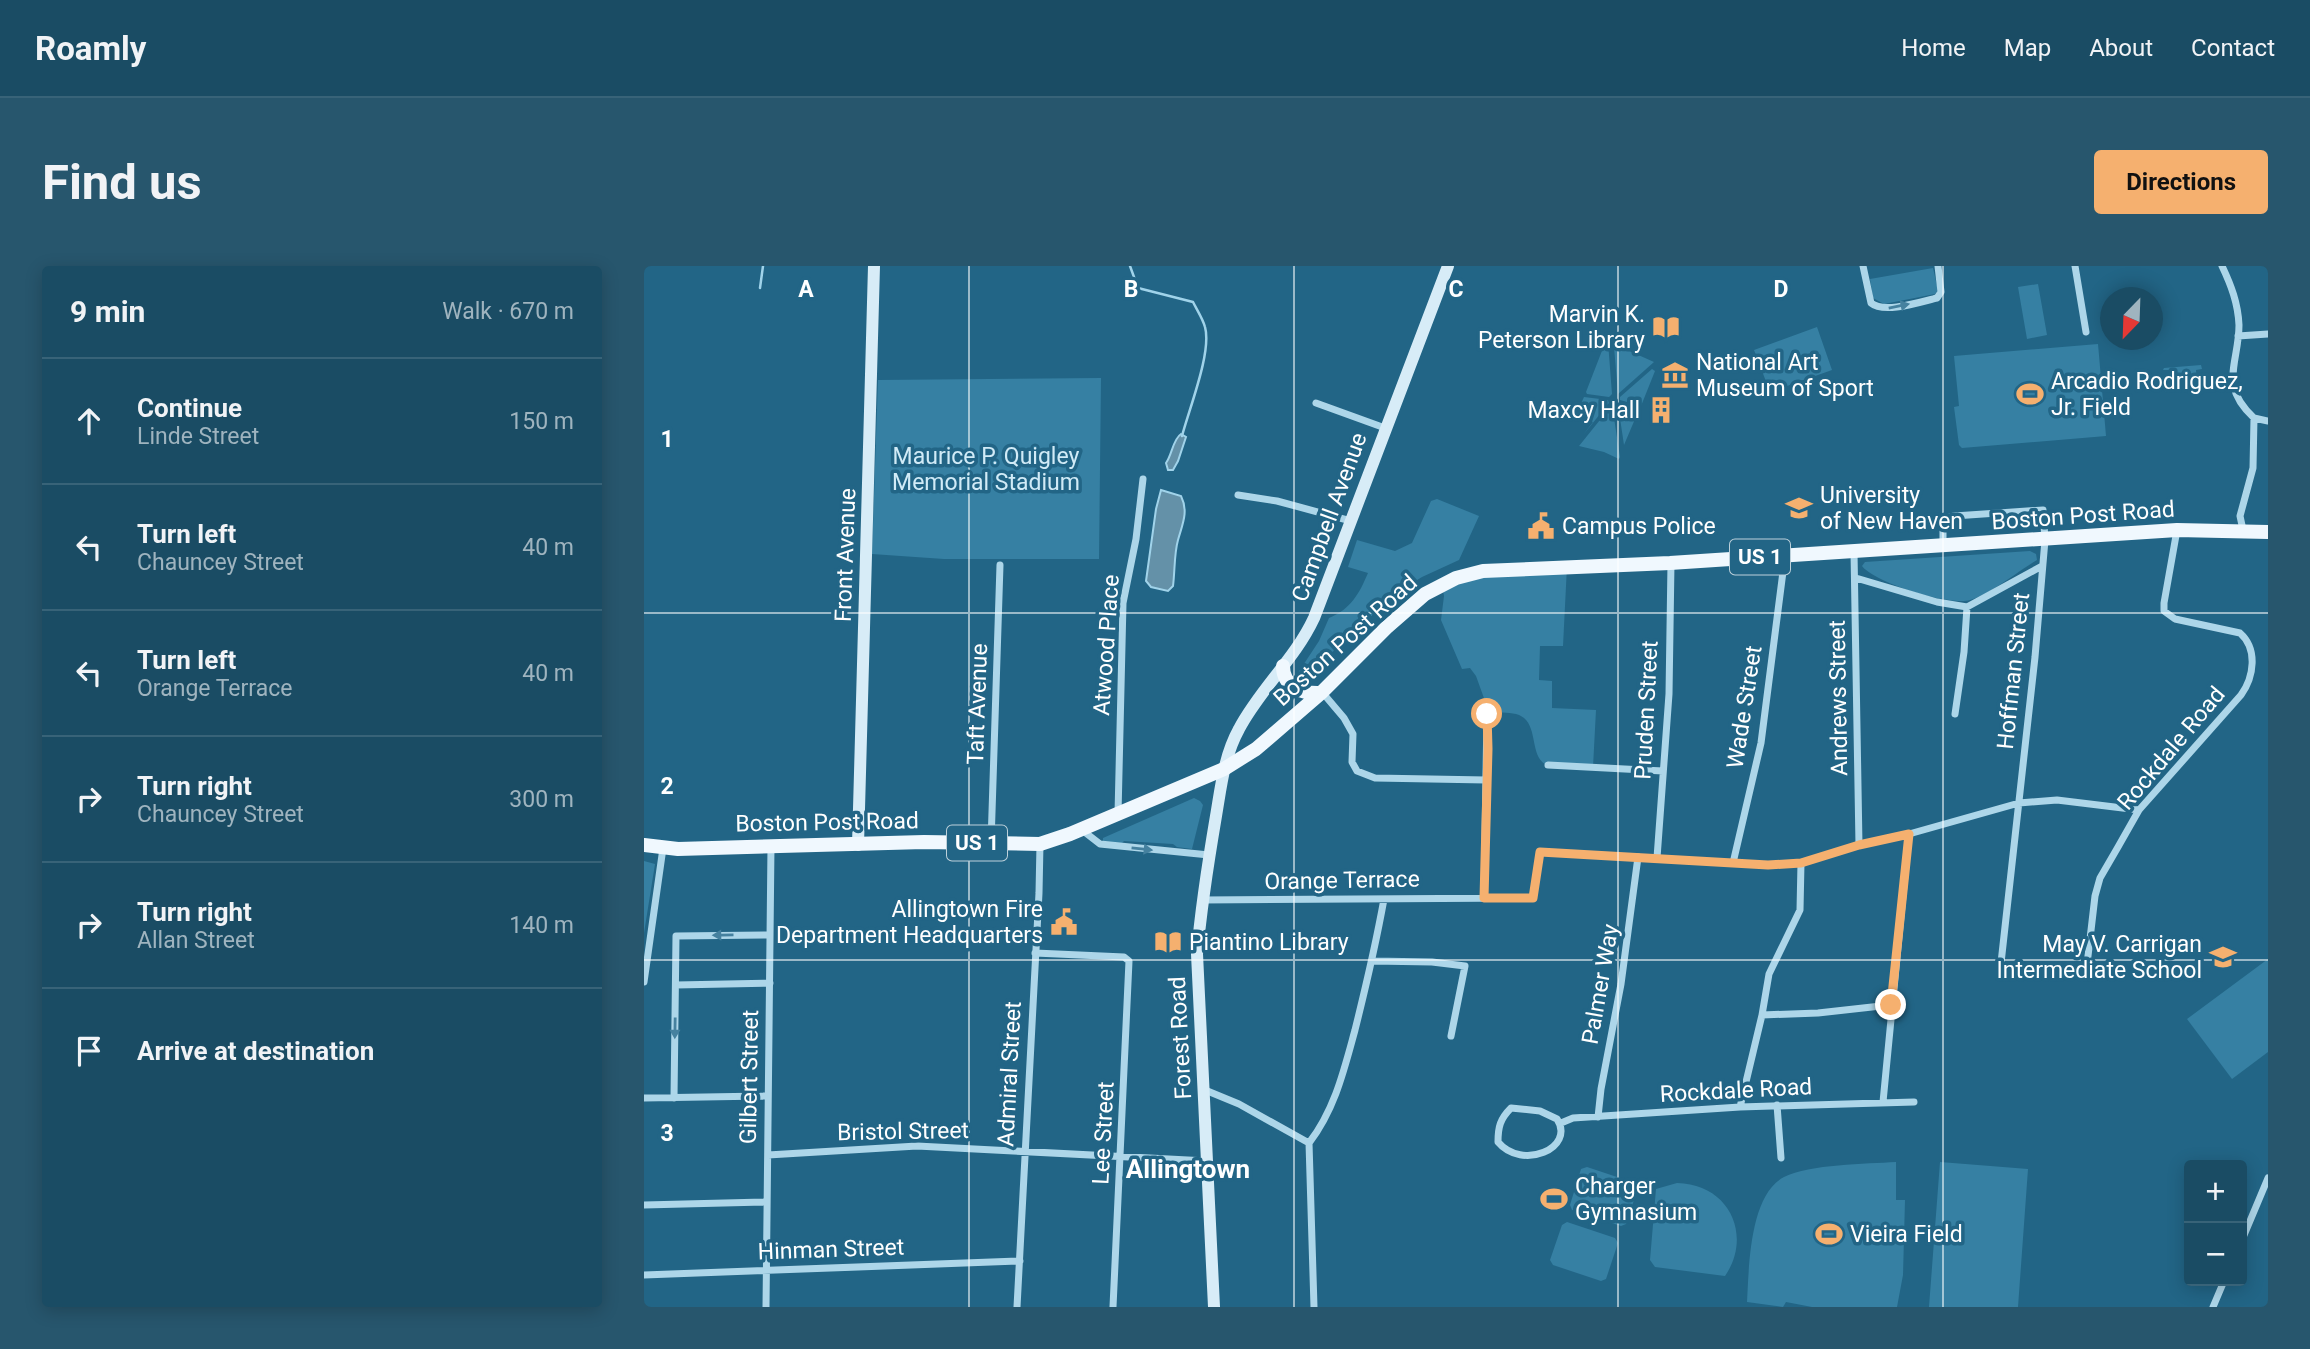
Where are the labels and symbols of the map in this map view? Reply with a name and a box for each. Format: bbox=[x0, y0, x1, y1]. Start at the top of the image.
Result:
text: A bbox=[798, 276, 814, 303]
text: B bbox=[1124, 276, 1138, 303]
text: C bbox=[1448, 276, 1464, 303]
text: D bbox=[1774, 276, 1788, 303]
north arrow bbox=[2100, 287, 2163, 350]
one-way arrow bbox=[1888, 300, 1910, 311]
place label: Marvin K. Peterson Library bbox=[1478, 301, 1645, 354]
library icon: Marvin K. Peterson Library bbox=[1651, 312, 1681, 342]
place label: National Art Museum of Sport bbox=[1696, 349, 1874, 402]
museum icon: National Art Museum of Sport bbox=[1660, 360, 1690, 390]
place label: Arcadio Rodriguez, Jr. Field bbox=[2051, 368, 2243, 421]
sports icon: Arcadio Rodriguez, Jr. Field bbox=[2015, 379, 2045, 409]
building icon: Maxcy Hall bbox=[1646, 395, 1676, 425]
place label: Maxcy Hall bbox=[1527, 397, 1640, 424]
text: 1 bbox=[660, 426, 674, 453]
street label: Campbell Avenue bbox=[1286, 429, 1373, 605]
park label: Maurice P. Quigley Memorial Stadium bbox=[892, 443, 1080, 496]
place label: University of New Haven bbox=[1820, 482, 1963, 535]
street label: Front Avenue bbox=[830, 487, 861, 623]
school or university icon: University of New Haven bbox=[1784, 493, 1814, 523]
street label: Boston Post Road bbox=[1991, 496, 2176, 535]
public building icon: Campus Police bbox=[1526, 511, 1556, 541]
place label: Campus Police bbox=[1562, 513, 1716, 540]
road number: US 1 bbox=[1730, 540, 1790, 574]
street label: Boston Post Road bbox=[1268, 569, 1423, 712]
street label: Atwood Place bbox=[1088, 574, 1125, 716]
street label: Hoffman Street bbox=[1992, 591, 2035, 751]
street label: Andrews Street bbox=[1824, 620, 1853, 776]
street label: Pruden Street bbox=[1629, 640, 1664, 780]
street label: Taft Avenue bbox=[962, 643, 993, 765]
street label: Wade Street bbox=[1721, 644, 1768, 770]
street label: Rockdale Road bbox=[2112, 681, 2231, 815]
route start bbox=[1471, 698, 1502, 729]
text: 2 bbox=[660, 773, 674, 800]
street label: Boston Post Road bbox=[735, 807, 919, 838]
road number: US 1 bbox=[947, 826, 1007, 860]
one-way arrow bbox=[1132, 843, 1154, 854]
street label: Orange Terrace bbox=[1264, 866, 1420, 895]
place label: Allingtown Fire Department Headquarters bbox=[776, 896, 1043, 949]
public building icon: Allingtown Fire Department Headquarters bbox=[1049, 907, 1079, 937]
street label: Palmer Way bbox=[1577, 922, 1624, 1046]
library icon: Piantino Library bbox=[1153, 927, 1183, 957]
one-way arrow bbox=[711, 929, 733, 941]
place label: Piantino Library bbox=[1189, 929, 1349, 956]
place label: May V. Carrigan Intermediate School bbox=[1996, 931, 2202, 984]
school or university icon: May V. Carrigan Intermediate School bbox=[2208, 942, 2238, 972]
street label: Forest Road bbox=[1164, 976, 1197, 1100]
route end bbox=[1875, 989, 1906, 1020]
street label: Admiral Street bbox=[992, 1001, 1027, 1147]
street label: Gilbert Street bbox=[735, 1010, 764, 1144]
one-way arrow bbox=[670, 1018, 681, 1040]
street label: Rockdale Road bbox=[1659, 1073, 1813, 1108]
street label: Lee Street bbox=[1087, 1081, 1120, 1185]
street label: Bristol Street bbox=[837, 1117, 969, 1146]
text: 3 bbox=[660, 1120, 674, 1147]
district label: Allingtown bbox=[1126, 1154, 1250, 1184]
place label: Charger Gymnasium bbox=[1575, 1173, 1697, 1226]
sports icon: Charger Gymnasium bbox=[1539, 1184, 1569, 1214]
sports icon: Vieira Field bbox=[1814, 1219, 1844, 1249]
place label: Vieira Field bbox=[1850, 1221, 1963, 1248]
street label: Hinman Street bbox=[757, 1233, 905, 1266]

